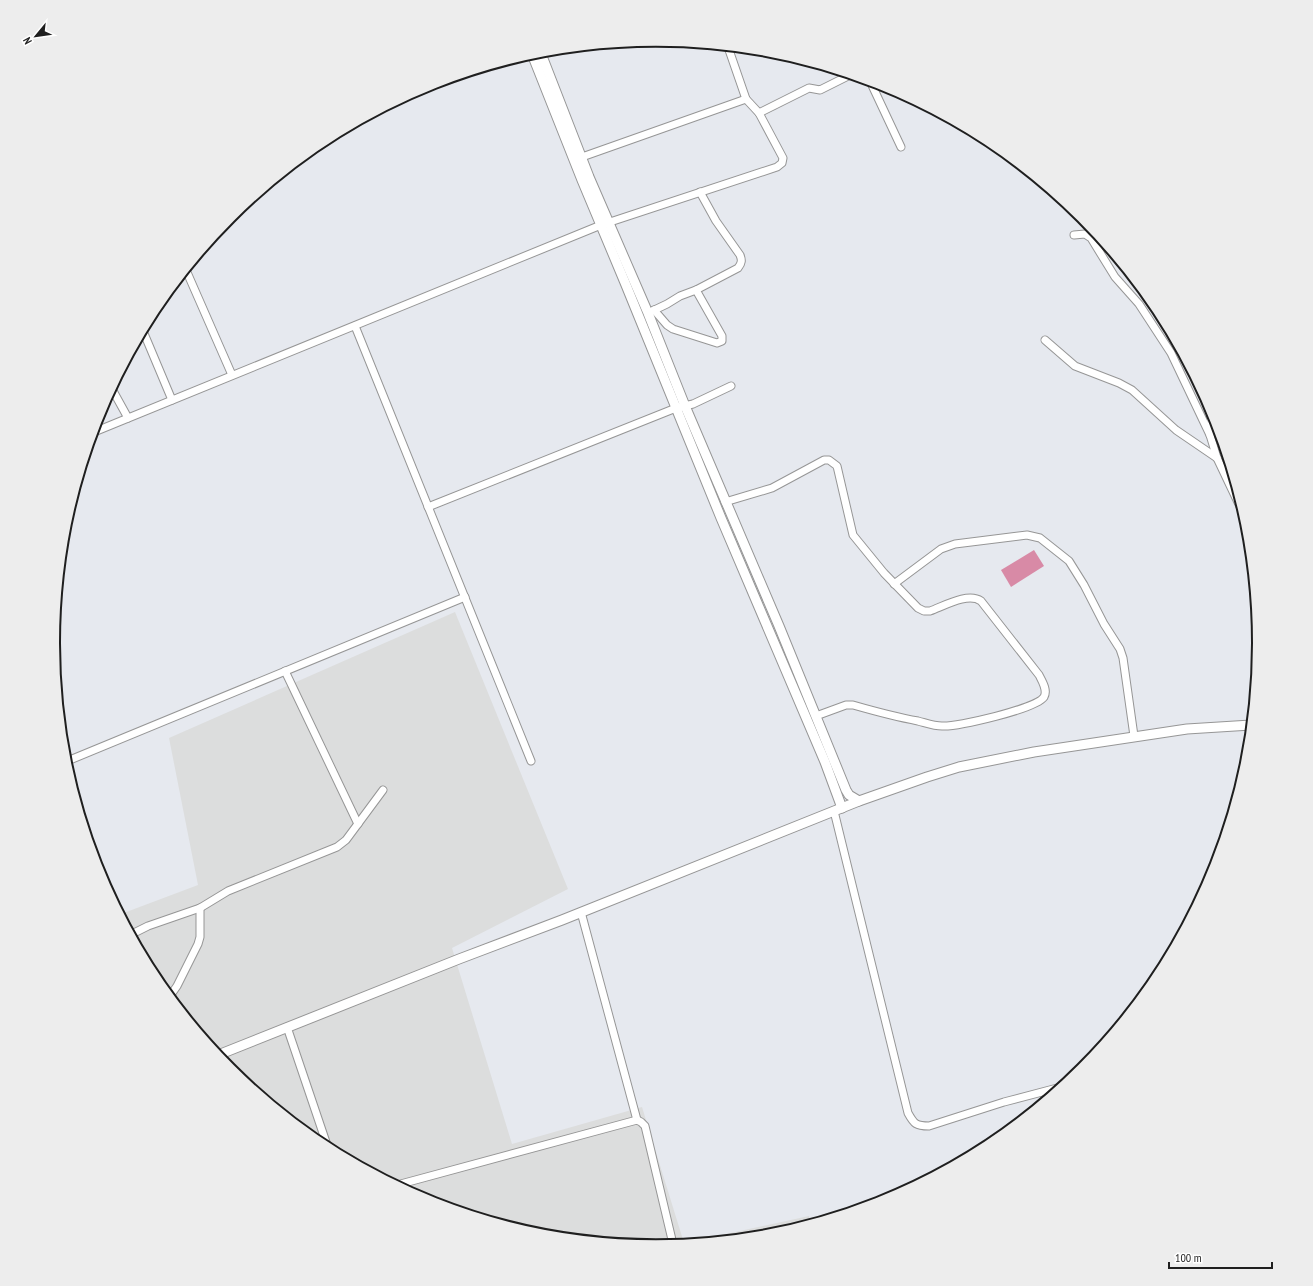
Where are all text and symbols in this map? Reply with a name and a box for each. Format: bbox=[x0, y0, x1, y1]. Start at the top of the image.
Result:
north arrow bbox=[16, 16, 56, 56]
text: N bbox=[20, 35, 35, 47]
scale bar bbox=[1169, 1244, 1272, 1270]
text: 100 m bbox=[1175, 1250, 1202, 1265]

